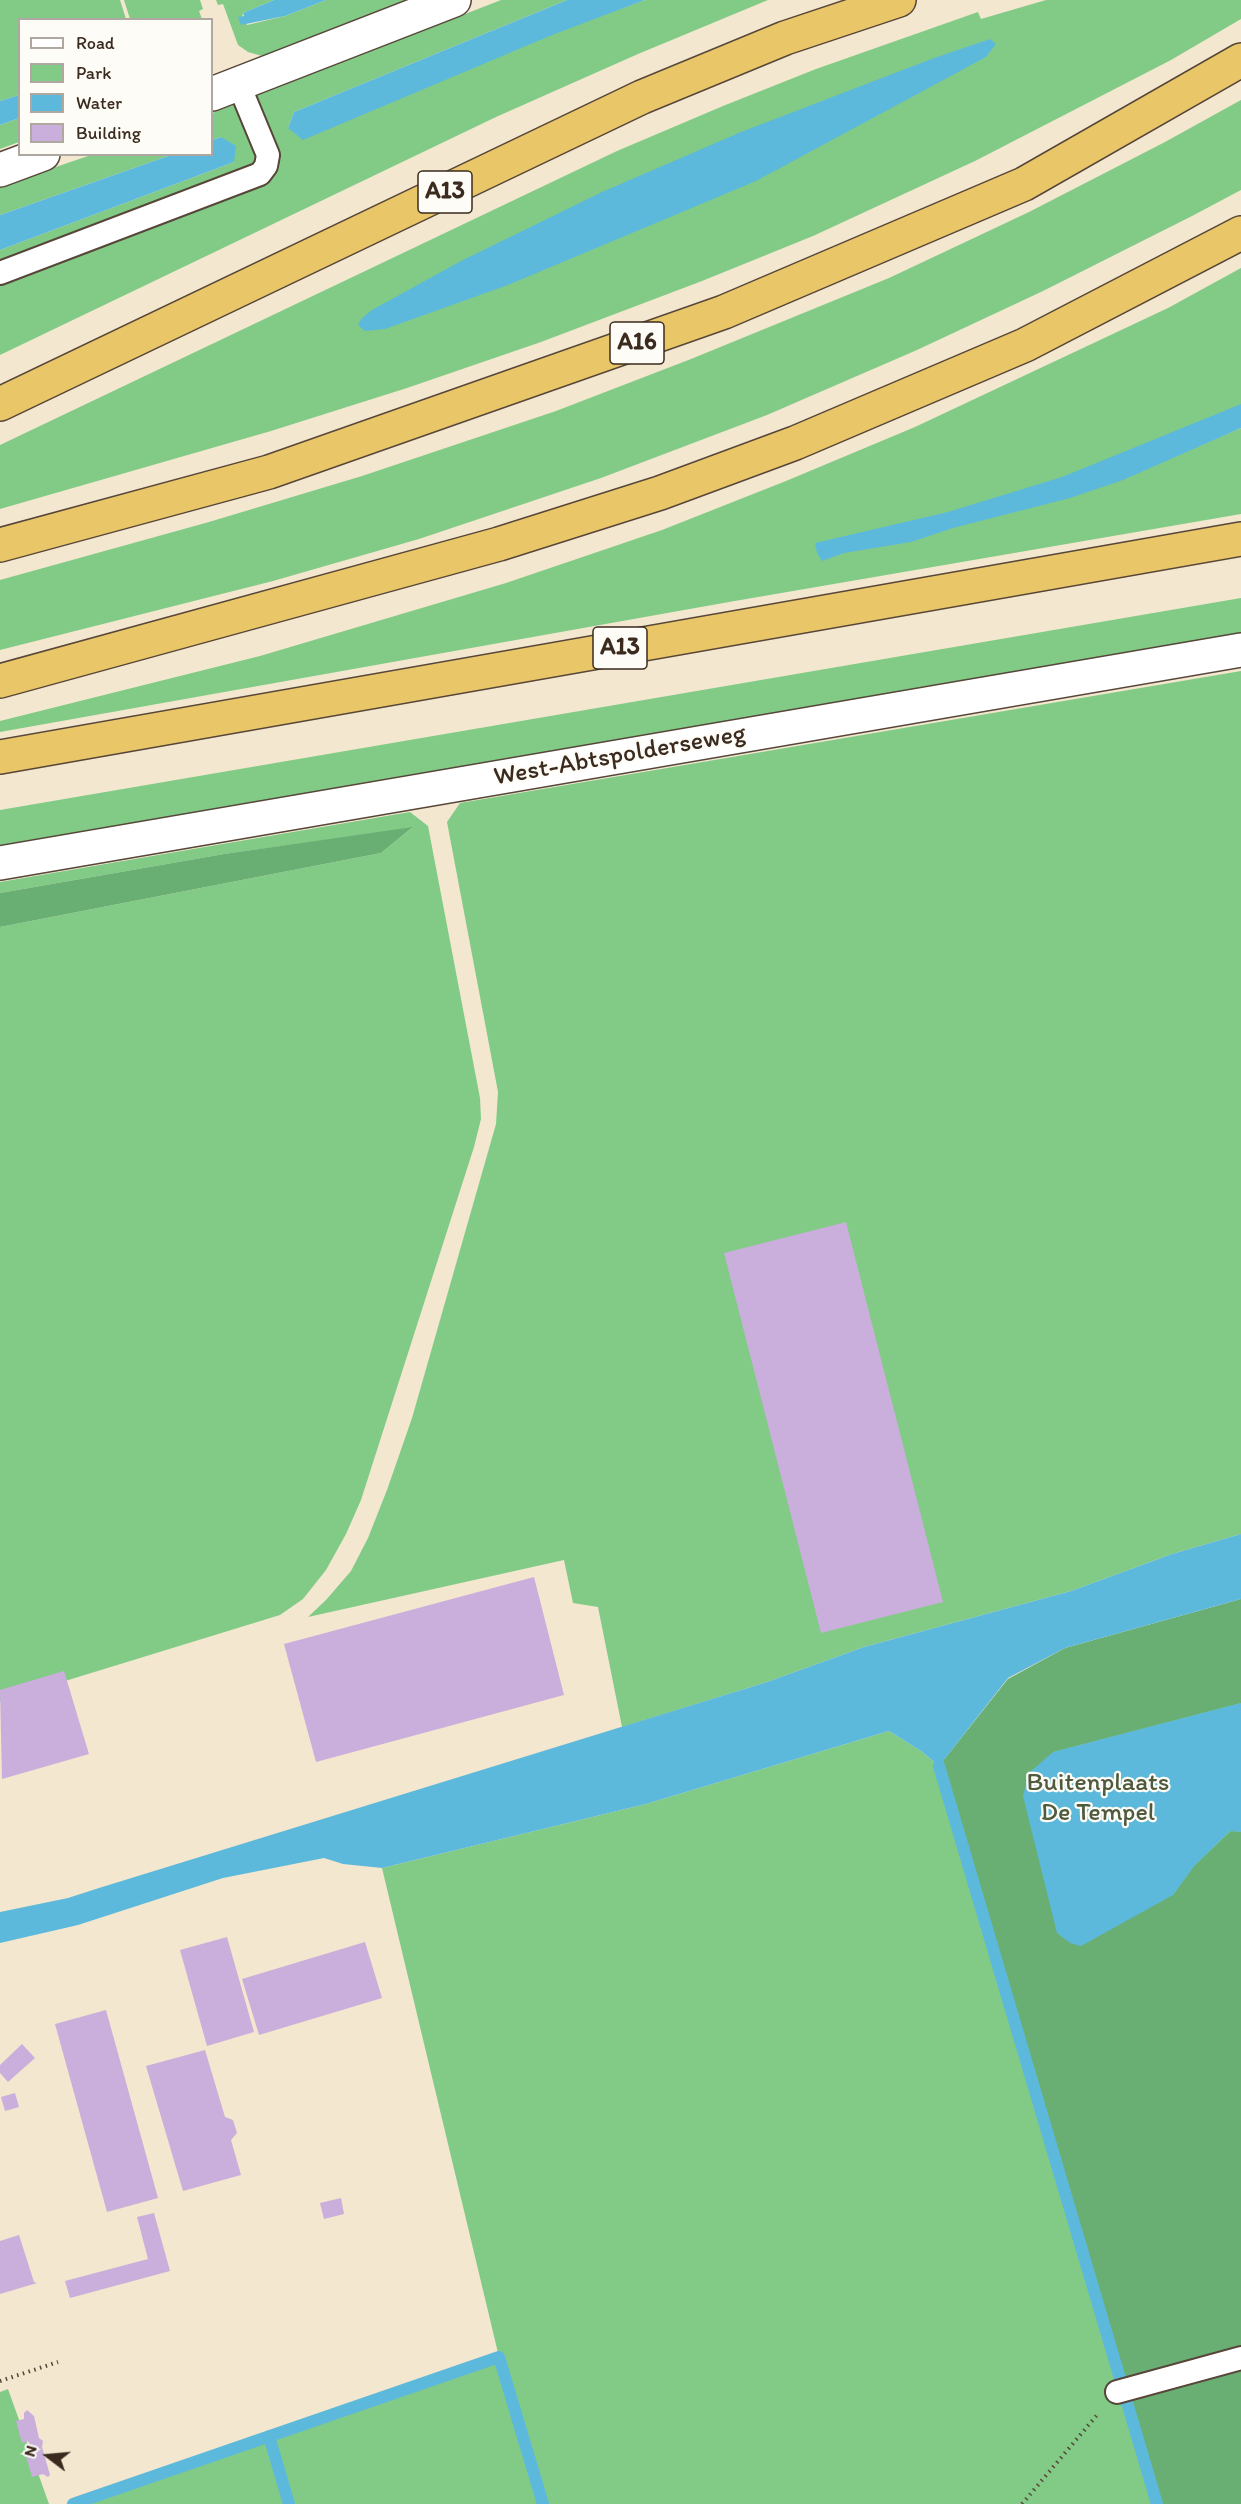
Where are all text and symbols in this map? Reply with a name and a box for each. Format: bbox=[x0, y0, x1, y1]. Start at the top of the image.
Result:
legend bbox=[18, 18, 213, 156]
text: Road bbox=[76, 32, 115, 54]
text: Park bbox=[76, 62, 111, 84]
text: Water bbox=[76, 92, 122, 114]
text: Building bbox=[76, 122, 141, 144]
road number: A13 bbox=[418, 171, 472, 213]
road number: A16 bbox=[610, 322, 664, 364]
road number: A13 bbox=[593, 627, 647, 669]
street label: West-Abtspolderseweg bbox=[491, 718, 749, 794]
park label: Buitenplaats De Tempel bbox=[1027, 1767, 1169, 1828]
north arrow bbox=[18, 2426, 78, 2486]
text: N bbox=[20, 2443, 41, 2459]

